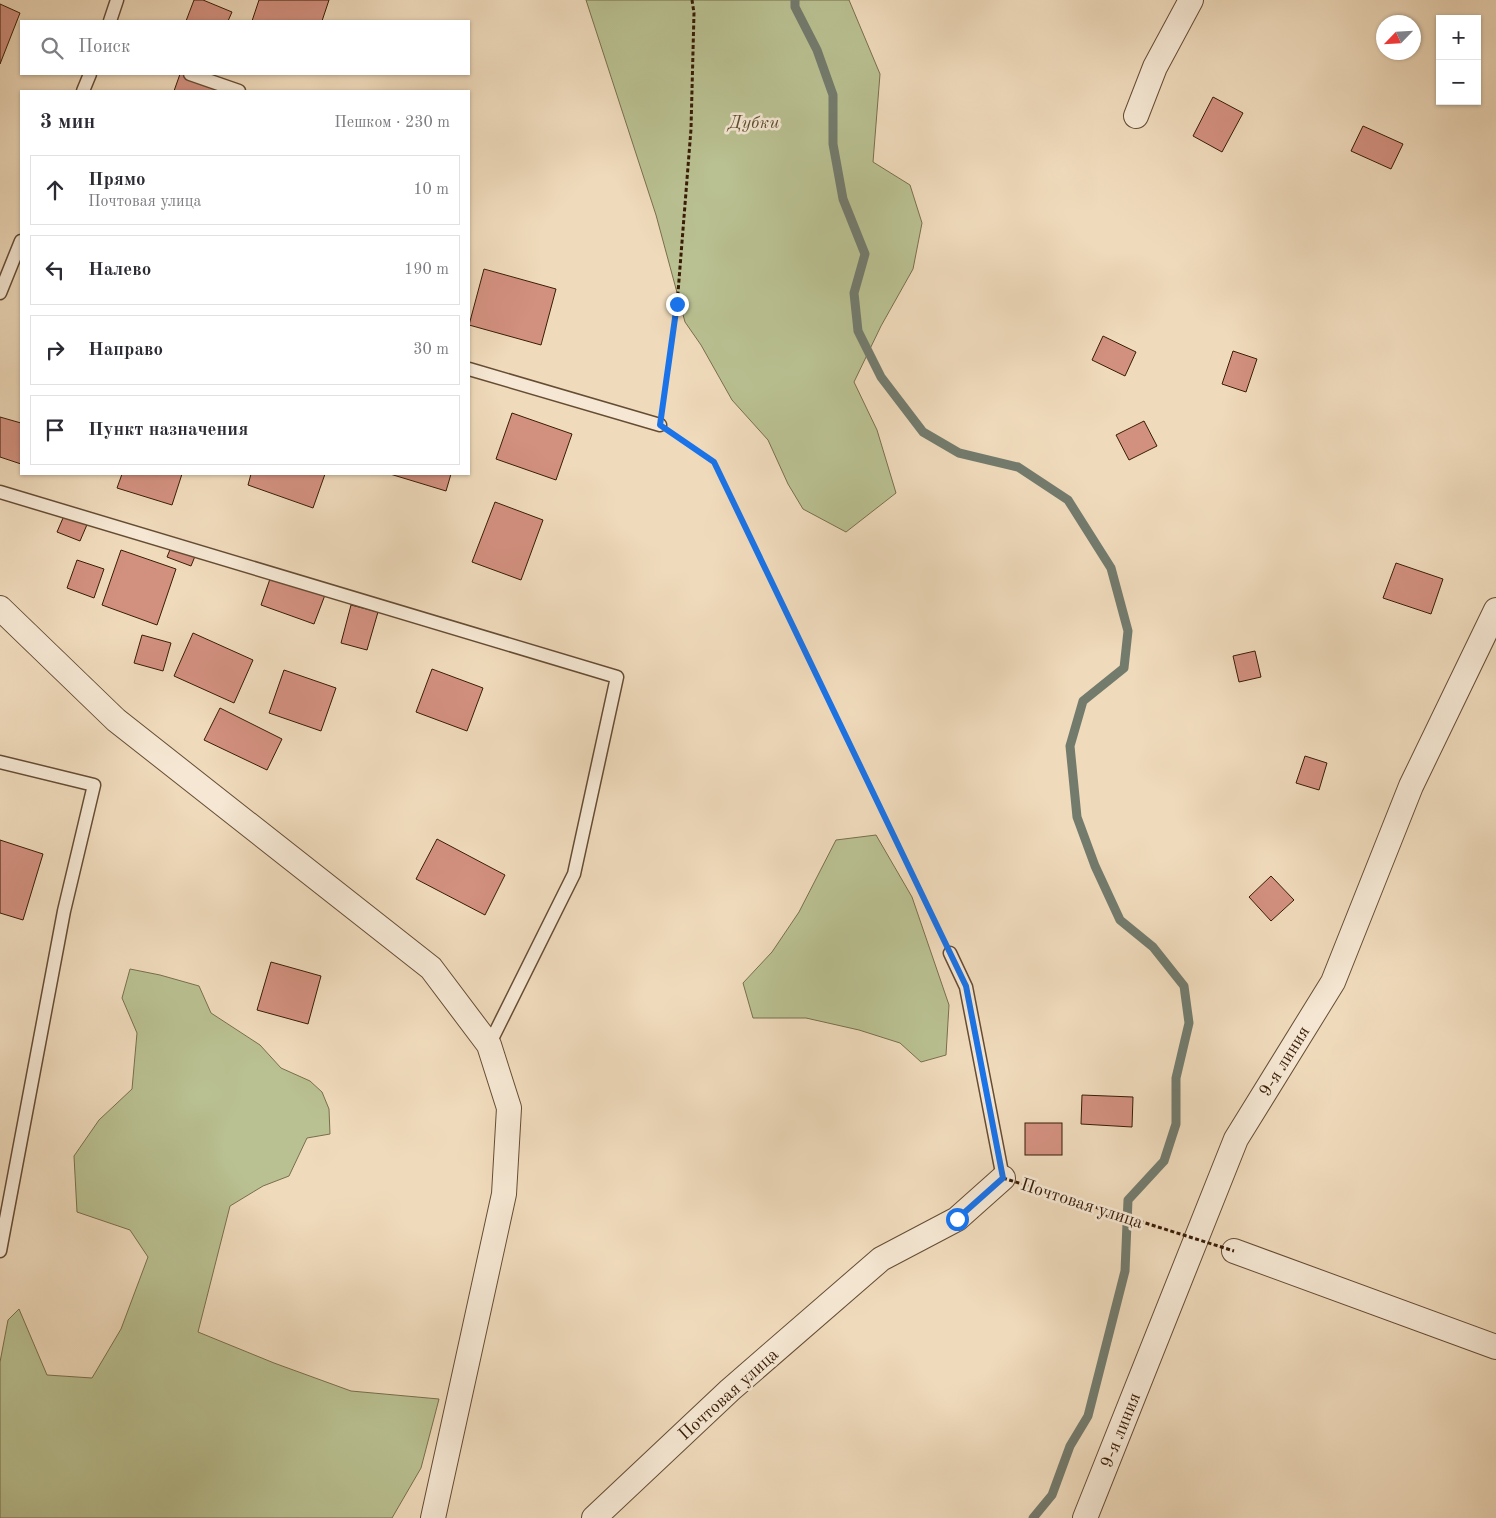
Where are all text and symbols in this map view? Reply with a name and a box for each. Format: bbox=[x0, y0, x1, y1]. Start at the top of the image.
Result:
north arrow bbox=[1376, 15, 1421, 60]
map controls bbox=[1436, 15, 1481, 105]
button: + bbox=[1436, 15, 1481, 60]
search box bbox=[20, 20, 470, 75]
icon: search bbox=[38, 34, 66, 62]
text: Поиск bbox=[78, 38, 130, 57]
button: − bbox=[1436, 60, 1481, 105]
text: 3 мин bbox=[40, 112, 95, 133]
park label: Дубки bbox=[726, 114, 780, 132]
text: Пешком · 230 m bbox=[334, 115, 450, 131]
text: Прямо bbox=[88, 171, 146, 190]
icon: ahead bbox=[41, 176, 69, 204]
text: 10 m bbox=[413, 182, 449, 198]
text: Почтовая улица bbox=[88, 194, 201, 210]
icon: left bbox=[41, 256, 69, 284]
text: Налево bbox=[88, 261, 151, 280]
text: 190 m bbox=[404, 262, 449, 278]
route end bbox=[666, 293, 689, 316]
icon: right bbox=[41, 336, 69, 364]
text: Направо bbox=[88, 341, 163, 360]
text: 30 m bbox=[413, 342, 449, 358]
icon: arrive bbox=[41, 416, 69, 444]
text: Пункт назначения bbox=[88, 421, 248, 440]
street label: 9-я линия bbox=[1256, 1023, 1313, 1100]
street label: Почтовая улица bbox=[1018, 1176, 1145, 1232]
route start bbox=[946, 1208, 969, 1231]
street label: Почтовая улица bbox=[675, 1345, 782, 1444]
street label: 9-я линия bbox=[1098, 1390, 1144, 1470]

